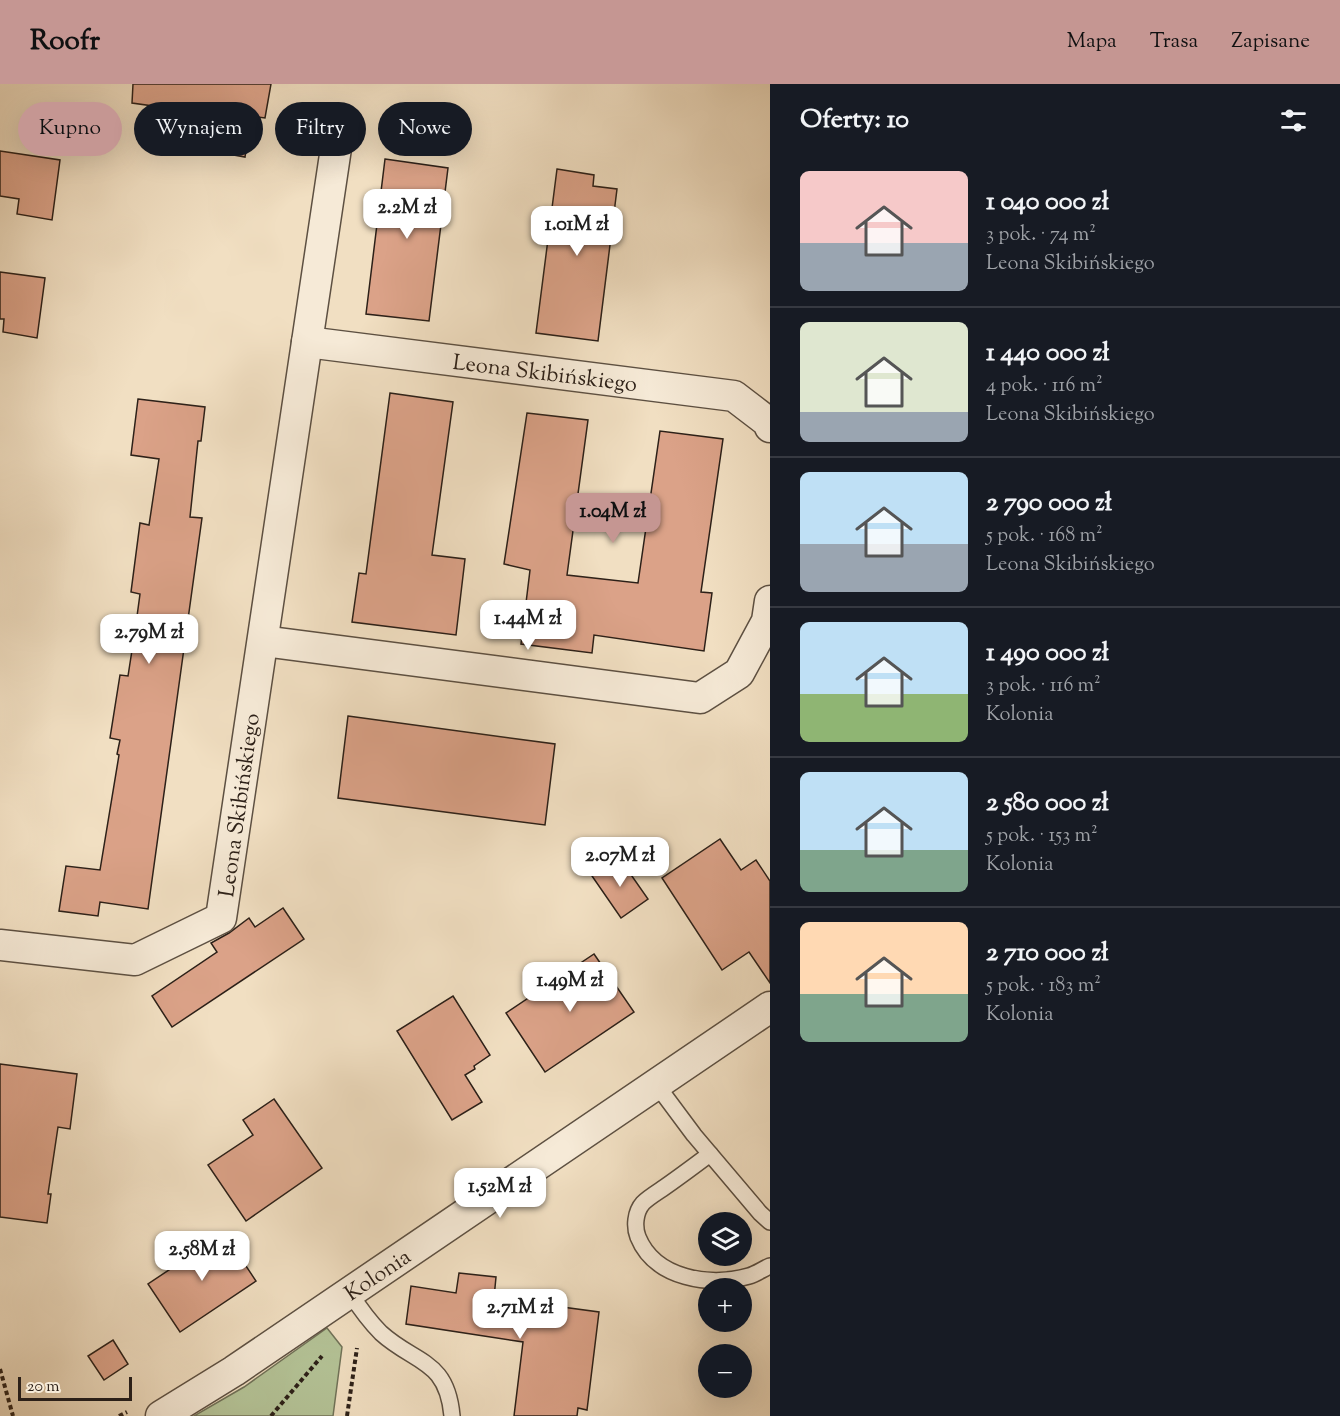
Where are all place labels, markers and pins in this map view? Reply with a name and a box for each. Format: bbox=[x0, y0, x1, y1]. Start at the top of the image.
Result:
pin: 2.2M zł bbox=[352, 189, 462, 240]
pin: 1.01M zł bbox=[515, 206, 639, 257]
pin: 1.04M zł bbox=[551, 493, 675, 544]
pin: 1.44M zł bbox=[466, 600, 590, 651]
pin: 2.79M zł bbox=[87, 614, 211, 665]
pin: 2.07M zł bbox=[558, 837, 682, 888]
pin: 1.49M zł bbox=[508, 962, 632, 1013]
pin: 1.52M zł bbox=[438, 1168, 562, 1219]
pin: 2.58M zł bbox=[140, 1231, 264, 1282]
pin: 2.71M zł bbox=[458, 1289, 582, 1340]

